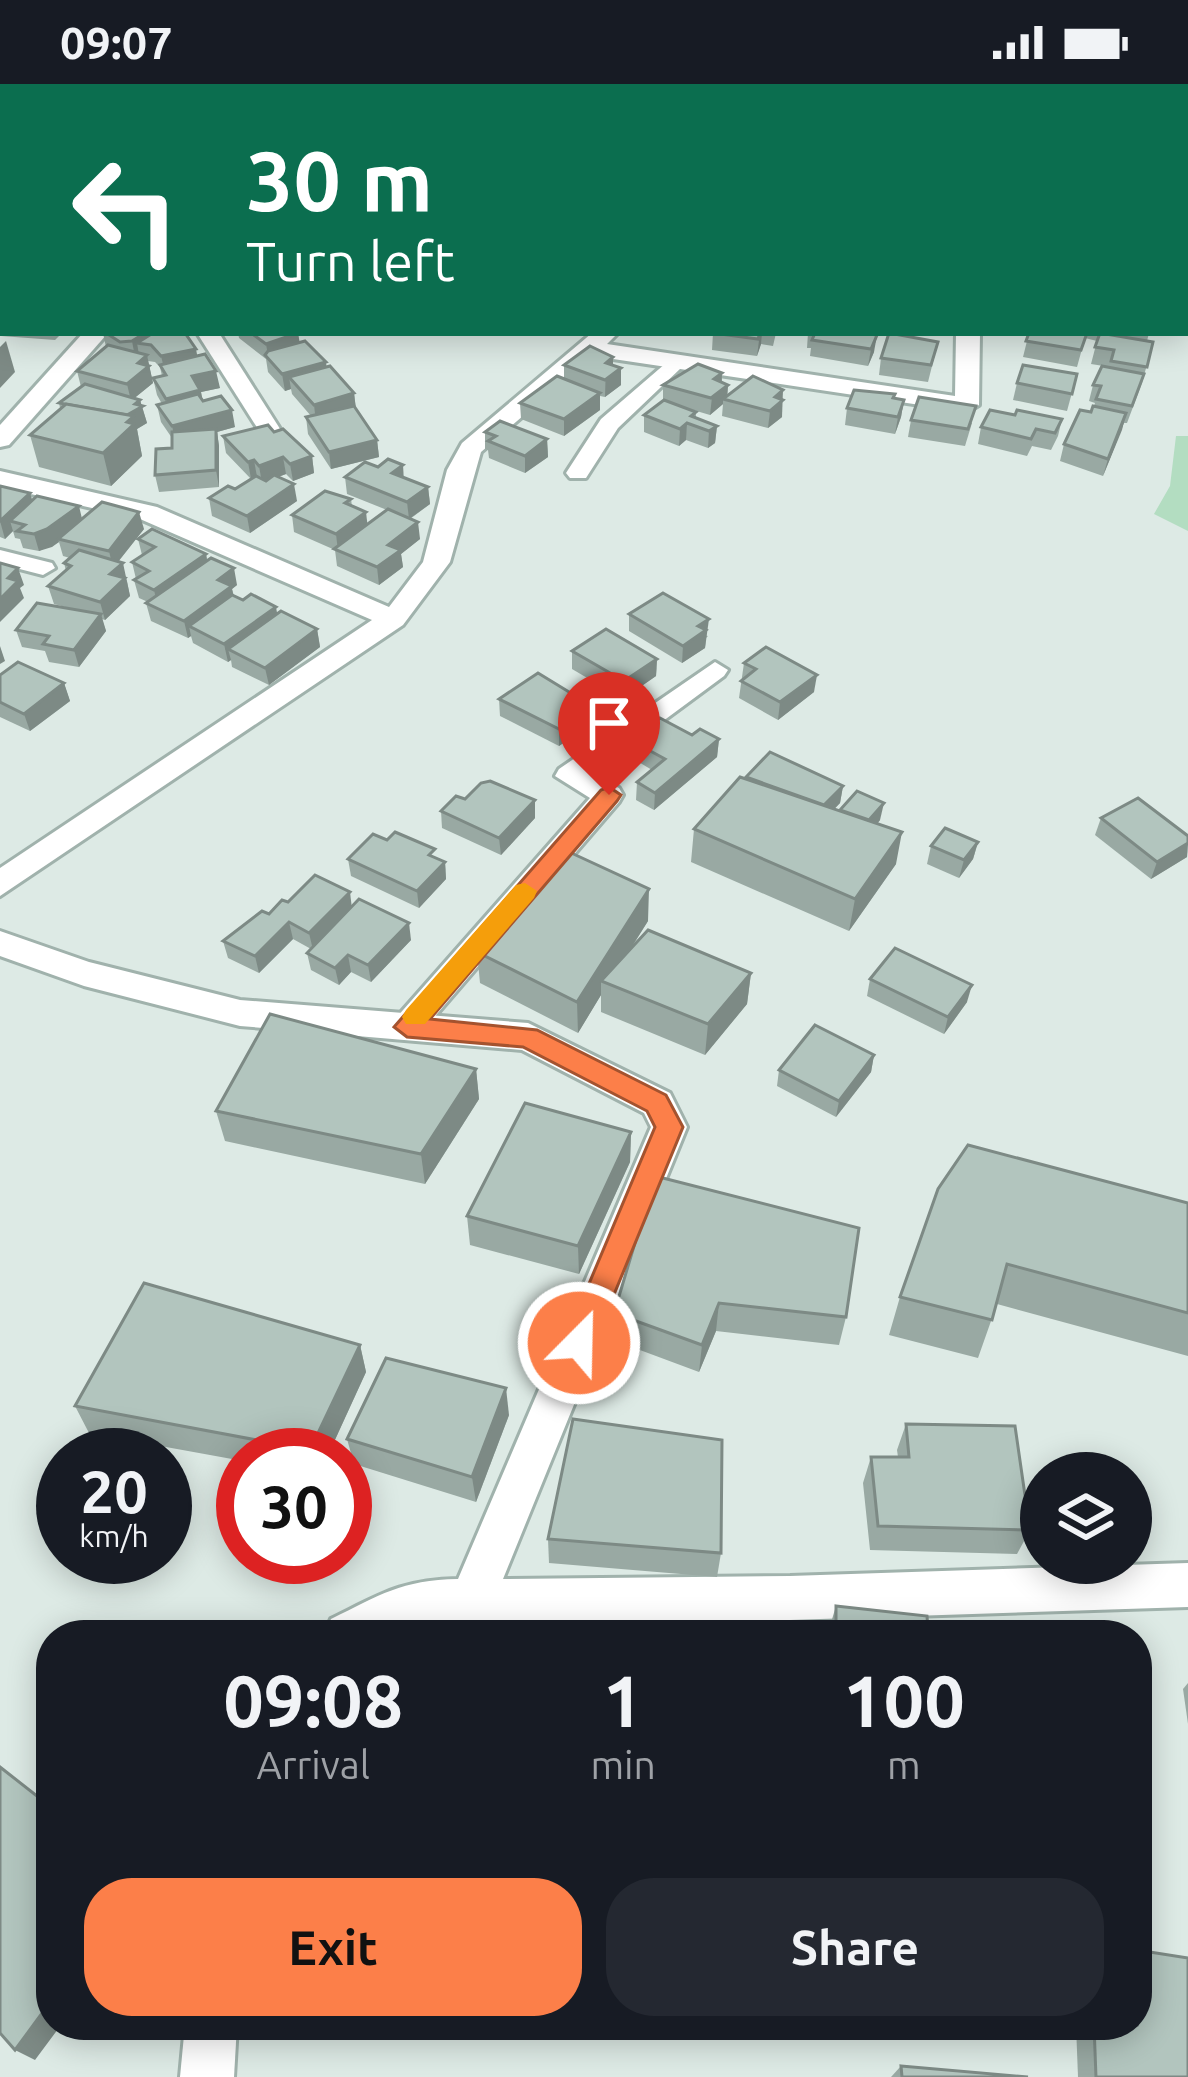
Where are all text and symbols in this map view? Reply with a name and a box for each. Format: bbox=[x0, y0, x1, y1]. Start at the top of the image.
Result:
text: 09:07 bbox=[60, 17, 173, 68]
icon: left bbox=[48, 132, 204, 288]
text: 30 m bbox=[246, 133, 433, 227]
text: Turn left bbox=[246, 231, 455, 291]
pin bbox=[558, 672, 660, 795]
icon: arrive bbox=[576, 690, 642, 756]
position arrow bbox=[516, 1280, 642, 1406]
speed limit sign: 30 bbox=[216, 1428, 372, 1584]
map controls bbox=[1020, 1452, 1152, 1584]
button: layers bbox=[1020, 1452, 1152, 1584]
text: 20 bbox=[80, 1457, 148, 1524]
text: km/h bbox=[79, 1519, 149, 1553]
text: 09:08 bbox=[223, 1660, 403, 1741]
text: 1 bbox=[603, 1660, 643, 1741]
text: 100 bbox=[843, 1660, 965, 1741]
text: Arrival bbox=[256, 1743, 370, 1786]
text: min bbox=[590, 1743, 656, 1786]
text: m bbox=[887, 1743, 921, 1786]
button: Exit bbox=[84, 1878, 582, 2016]
button: Share bbox=[606, 1878, 1104, 2016]

